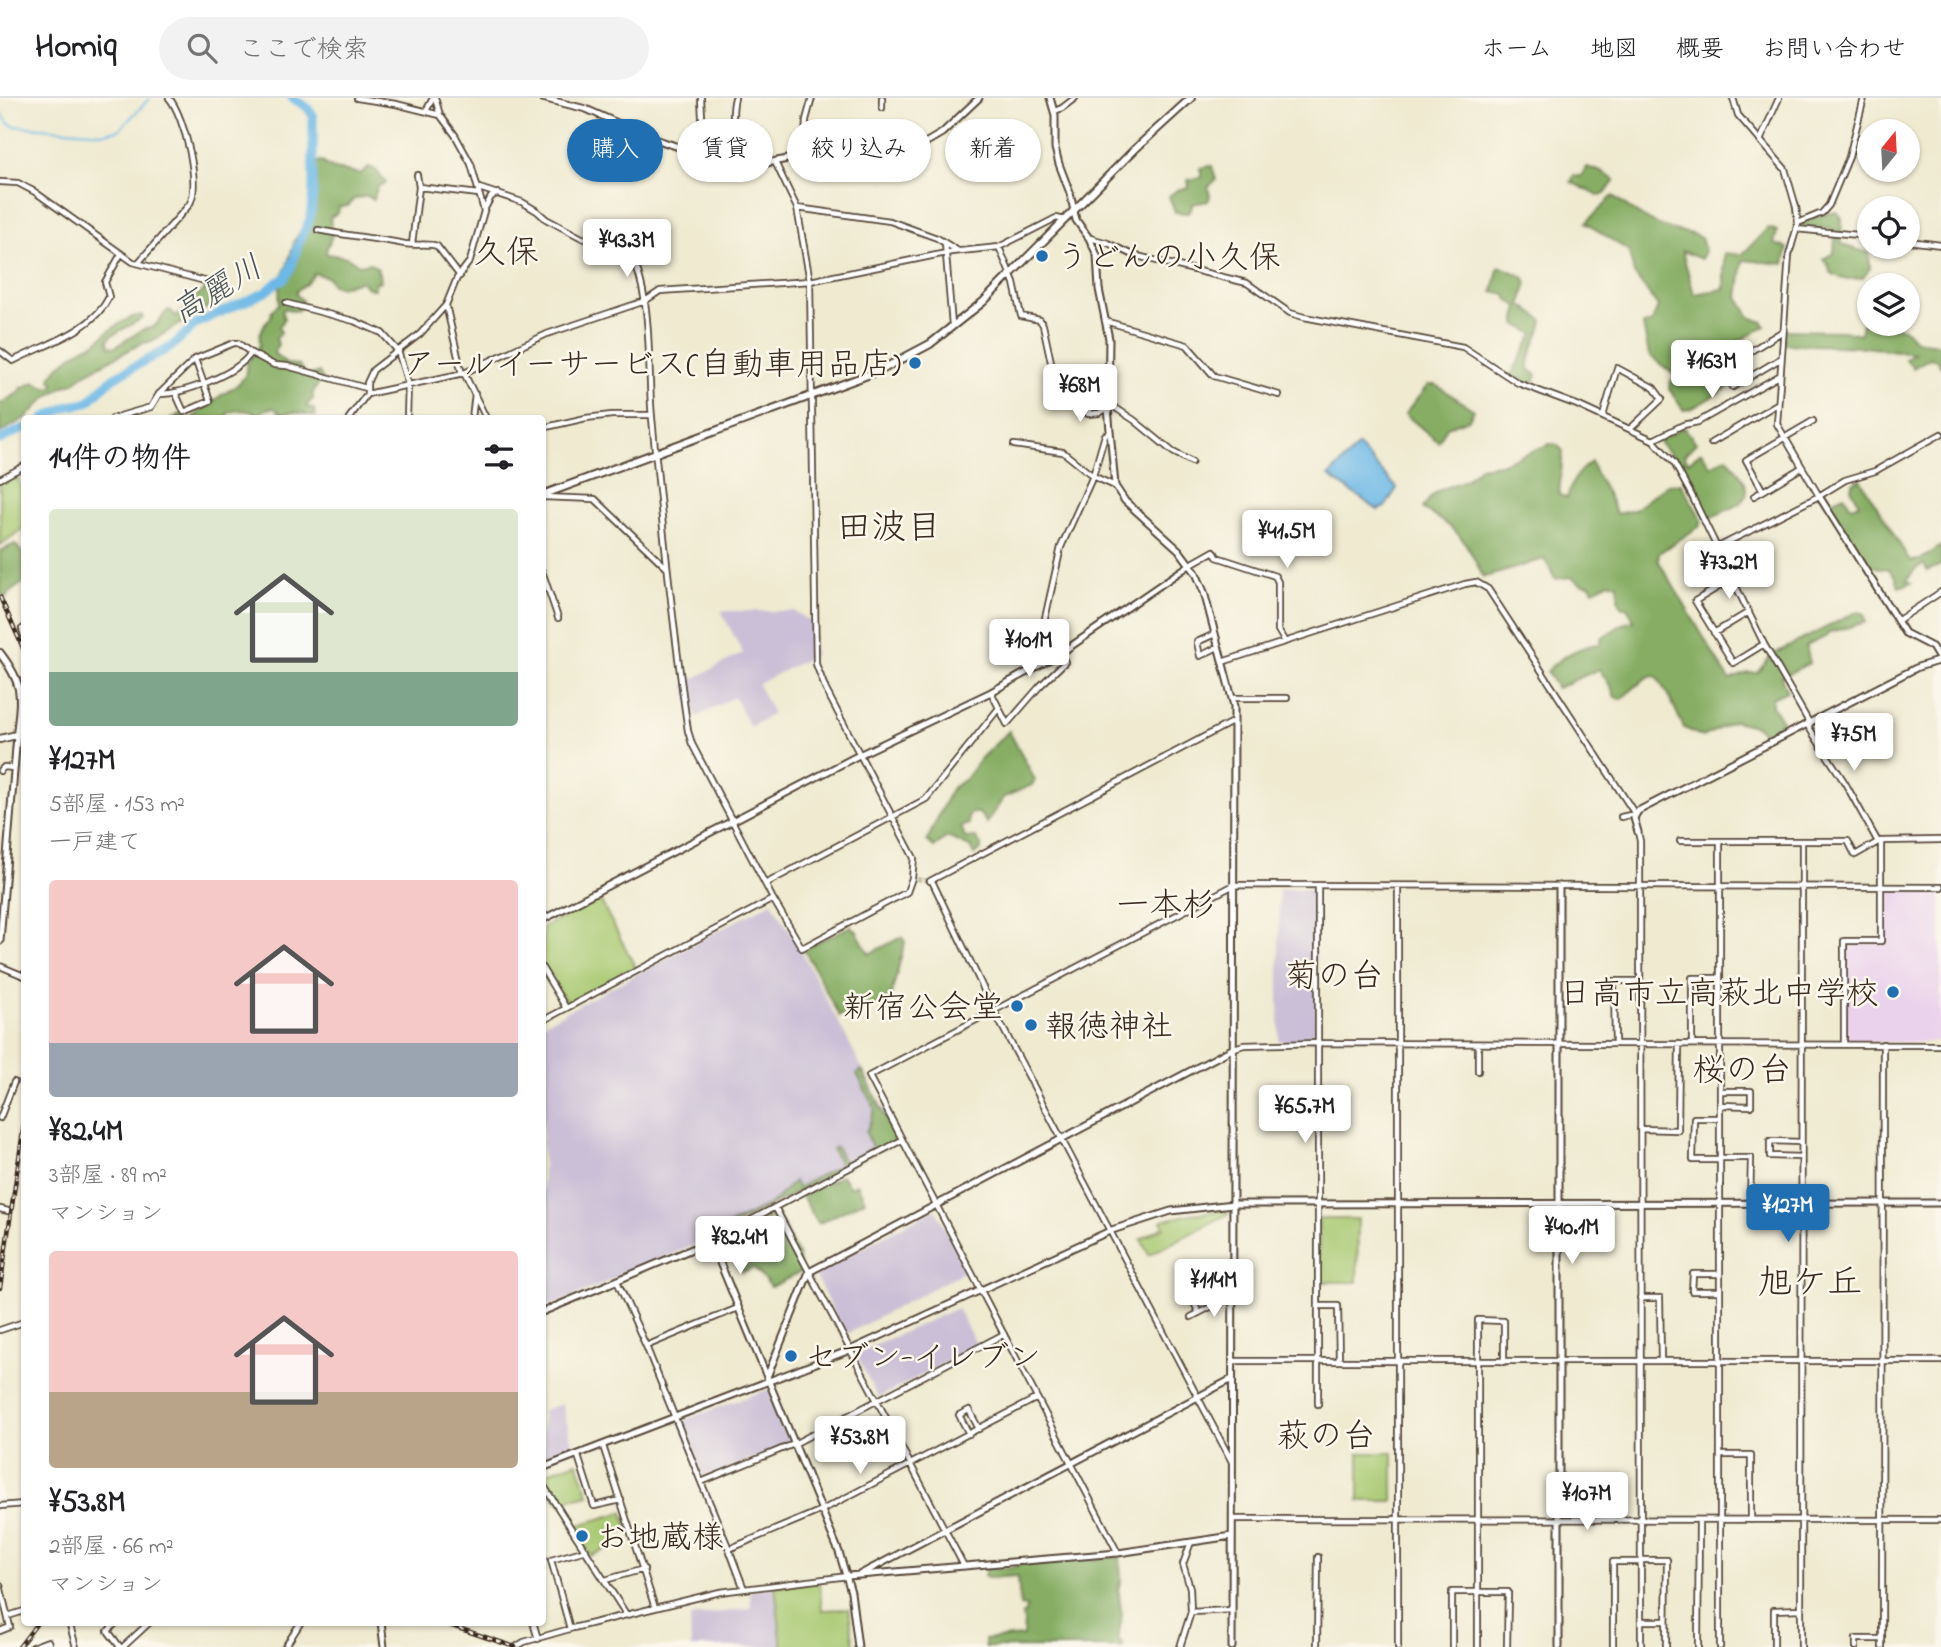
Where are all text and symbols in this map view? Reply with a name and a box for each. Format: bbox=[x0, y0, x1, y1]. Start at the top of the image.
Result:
search box bbox=[159, 17, 649, 80]
text: Homiq bbox=[35, 24, 117, 72]
icon: search bbox=[183, 29, 221, 67]
text: ここで検索 bbox=[239, 32, 369, 70]
text: ホーム bbox=[1481, 33, 1552, 68]
text: 地図 bbox=[1590, 33, 1638, 68]
text: 概要 bbox=[1676, 33, 1724, 68]
text: お問い合わせ bbox=[1762, 33, 1906, 68]
chip: 購入 bbox=[567, 119, 663, 182]
chip: 賃貸 bbox=[677, 119, 773, 182]
chip: 絞り込み bbox=[787, 119, 931, 182]
chip: 新着 bbox=[945, 119, 1041, 182]
north arrow bbox=[1857, 119, 1920, 182]
map controls bbox=[1857, 119, 1920, 336]
button: locate bbox=[1857, 196, 1920, 259]
pin: ¥43.3M bbox=[570, 220, 684, 279]
text: ¥43.3M bbox=[599, 225, 655, 258]
district label: 久保 bbox=[473, 230, 539, 278]
place label: うどんの小久保 bbox=[1056, 236, 1281, 283]
water label: 高麗川 bbox=[163, 245, 273, 337]
marker: うどんの小久保 bbox=[1034, 248, 1050, 264]
button: layers bbox=[1857, 273, 1920, 336]
pin: ¥163M bbox=[1663, 341, 1761, 400]
place label: アールイーサービス(自動車用品店) bbox=[403, 343, 901, 390]
text: ¥163M bbox=[1687, 346, 1737, 379]
marker: アールイーサービス(自動車用品店) bbox=[907, 355, 923, 371]
pin: ¥68M bbox=[1039, 364, 1121, 424]
text: ¥68M bbox=[1059, 370, 1101, 403]
text: 14件の物件 bbox=[49, 438, 191, 482]
icon: filters bbox=[480, 438, 518, 476]
district label: 田波目 bbox=[836, 504, 942, 555]
pin: ¥41.5M bbox=[1230, 510, 1344, 570]
text: ¥41.5M bbox=[1258, 516, 1316, 549]
pin: ¥73.2M bbox=[1672, 542, 1786, 601]
text: ¥73.2M bbox=[1700, 547, 1758, 580]
icon: home bbox=[221, 555, 347, 681]
pin: ¥101M bbox=[980, 620, 1078, 679]
text: ¥101M bbox=[1005, 625, 1053, 658]
pin: ¥75M bbox=[1813, 714, 1895, 773]
text: ¥75M bbox=[1831, 719, 1877, 752]
text: ¥127M bbox=[49, 740, 116, 784]
text: 5部屋 · 153 m² bbox=[49, 789, 185, 822]
text: 一戸建て bbox=[49, 827, 141, 860]
district label: 一本杉 bbox=[1117, 883, 1216, 931]
icon: home bbox=[221, 926, 347, 1052]
district label: 菊の台 bbox=[1285, 954, 1384, 1002]
place label: 日高市立高萩北中学校 bbox=[1559, 972, 1879, 1019]
marker: 日高市立高萩北中学校 bbox=[1885, 984, 1901, 1000]
place label: 新宿公会堂 bbox=[843, 986, 1003, 1033]
marker: 新宿公会堂 bbox=[1009, 998, 1025, 1014]
place label: 報徳神社 bbox=[1045, 1005, 1173, 1052]
marker: 報徳神社 bbox=[1023, 1017, 1039, 1033]
district label: 桜の台 bbox=[1693, 1048, 1792, 1096]
pin: ¥65.7M bbox=[1248, 1086, 1362, 1145]
text: ¥65.7M bbox=[1275, 1091, 1335, 1124]
text: ¥82.4M bbox=[49, 1111, 124, 1155]
text: 3部屋 · 89 m² bbox=[49, 1160, 167, 1193]
pin: ¥127M bbox=[1739, 1184, 1837, 1244]
text: ¥127M bbox=[1762, 1190, 1814, 1223]
text: マンション bbox=[49, 1198, 163, 1231]
pin: ¥40.1M bbox=[1515, 1206, 1629, 1266]
text: ¥40.1M bbox=[1545, 1212, 1599, 1245]
pin: ¥82.4M bbox=[683, 1216, 797, 1276]
text: ¥82.4M bbox=[711, 1222, 769, 1255]
district label: 旭ケ丘 bbox=[1757, 1259, 1863, 1310]
pin: ¥114M bbox=[1165, 1260, 1263, 1319]
text: ¥114M bbox=[1190, 1265, 1238, 1298]
icon: home bbox=[221, 1297, 347, 1423]
place label: セブン-イレブン bbox=[805, 1336, 1041, 1383]
marker: セブン-イレブン bbox=[783, 1348, 799, 1364]
district label: 萩の台 bbox=[1277, 1414, 1376, 1462]
pin: ¥53.8M bbox=[803, 1416, 917, 1476]
text: ¥53.8M bbox=[831, 1422, 889, 1455]
pin: ¥107M bbox=[1538, 1472, 1636, 1532]
text: ¥107M bbox=[1562, 1478, 1612, 1511]
text: ¥53.8M bbox=[49, 1482, 126, 1526]
place label: お地蔵様 bbox=[596, 1516, 724, 1563]
marker: お地蔵様 bbox=[574, 1528, 590, 1544]
text: 2部屋 · 66 m² bbox=[49, 1531, 174, 1564]
text: マンション bbox=[49, 1569, 163, 1602]

